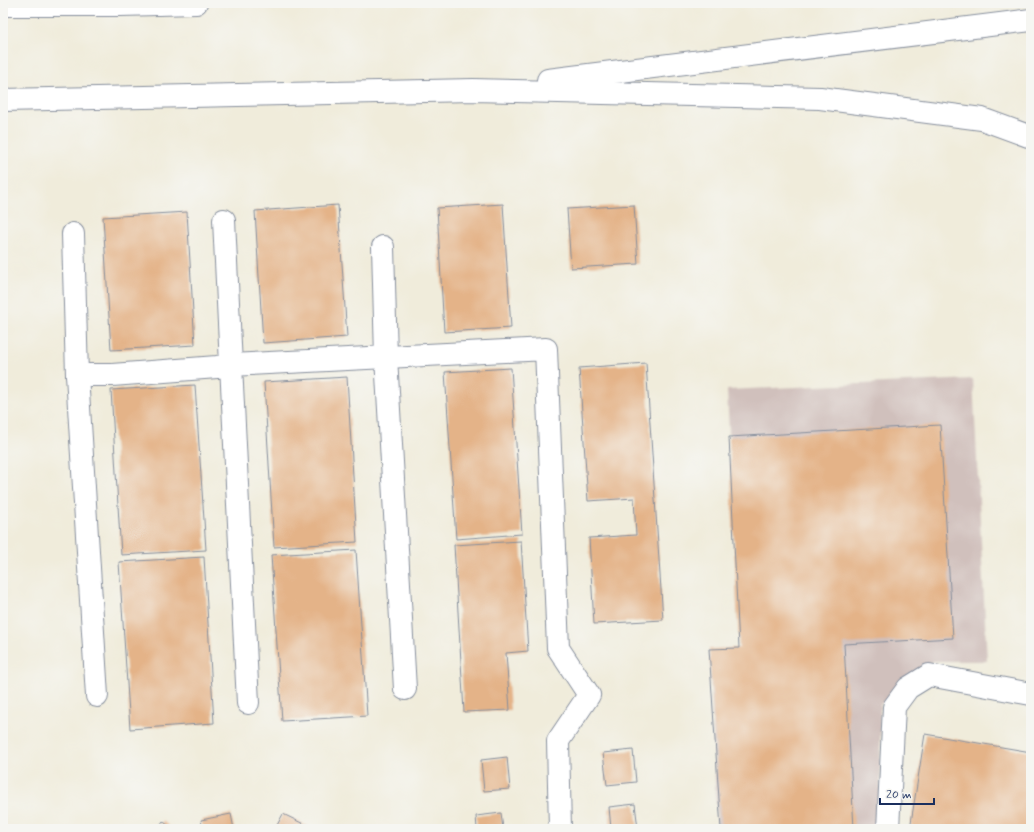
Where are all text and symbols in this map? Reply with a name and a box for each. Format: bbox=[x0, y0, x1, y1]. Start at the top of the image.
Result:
scale bar bbox=[880, 780, 934, 806]
text: 20 m bbox=[886, 787, 912, 803]

